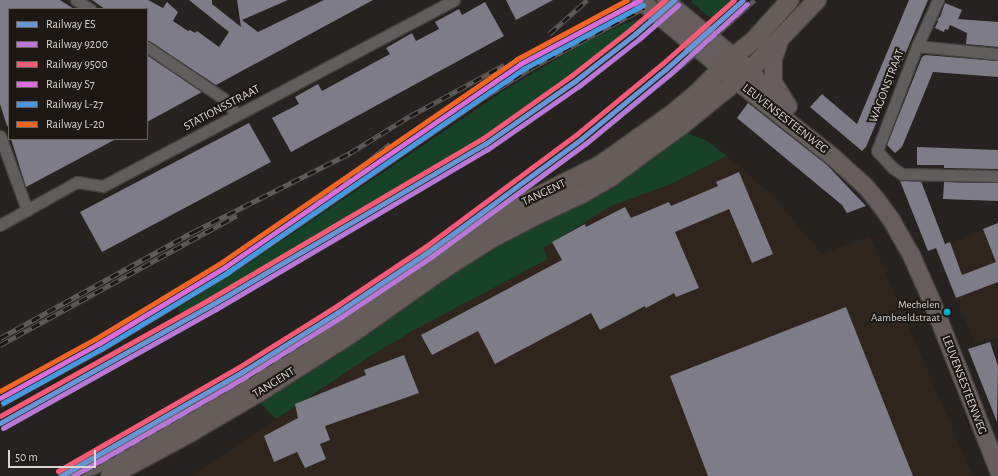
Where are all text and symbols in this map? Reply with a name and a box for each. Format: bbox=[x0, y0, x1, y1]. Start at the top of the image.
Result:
legend bbox=[8, 8, 148, 140]
text: Railway ES bbox=[46, 18, 96, 30]
text: Railway 9200 bbox=[46, 38, 108, 50]
street label: WAGONSTRAAT bbox=[866, 47, 908, 125]
text: Railway 9500 bbox=[46, 58, 108, 70]
text: Railway S7 bbox=[46, 78, 95, 90]
street label: LEUVENSESTEENWEG bbox=[739, 81, 831, 157]
street label: STATIONSSTRAAT bbox=[181, 82, 263, 134]
text: Railway L-27 bbox=[46, 98, 103, 110]
text: Railway L-20 bbox=[46, 118, 105, 130]
street label: TANGENT bbox=[520, 177, 568, 209]
place label: Mechelen Aambeeldstraat bbox=[871, 299, 940, 325]
marker: Mechelen Aambeeldstraat bbox=[942, 307, 952, 317]
street label: LEUVENSESTEENWEG bbox=[938, 333, 990, 437]
street label: TANGENT bbox=[250, 364, 298, 402]
scale bar bbox=[10, 442, 98, 468]
text: 50 m bbox=[15, 451, 38, 463]

